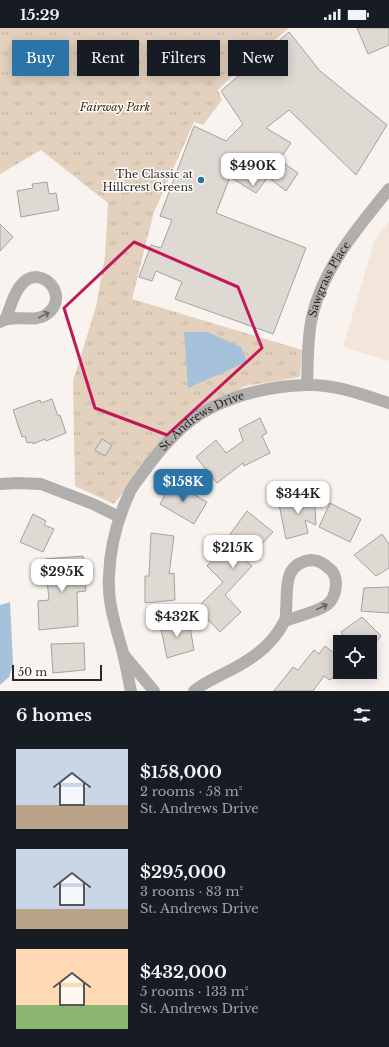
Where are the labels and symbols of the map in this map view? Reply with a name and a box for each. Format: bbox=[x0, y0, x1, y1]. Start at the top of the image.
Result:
park label: Fairway Park bbox=[79, 100, 150, 114]
pin: $490K bbox=[225, 153, 281, 187]
place label: The Classic at Hillcrest Greens bbox=[102, 167, 194, 194]
marker: The Classic at Hillcrest Greens bbox=[196, 175, 206, 185]
street label: Sawgrass Place bbox=[305, 238, 353, 318]
one-way arrow bbox=[38, 311, 50, 318]
street label: St. Andrews Drive bbox=[156, 388, 246, 454]
pin: $158K bbox=[155, 469, 211, 503]
pin: $344K bbox=[270, 481, 326, 515]
pin: $215K bbox=[205, 535, 261, 569]
pin: $295K bbox=[34, 559, 90, 593]
one-way arrow bbox=[315, 603, 327, 610]
pin: $432K bbox=[149, 604, 205, 638]
scale bar bbox=[12, 663, 102, 682]

